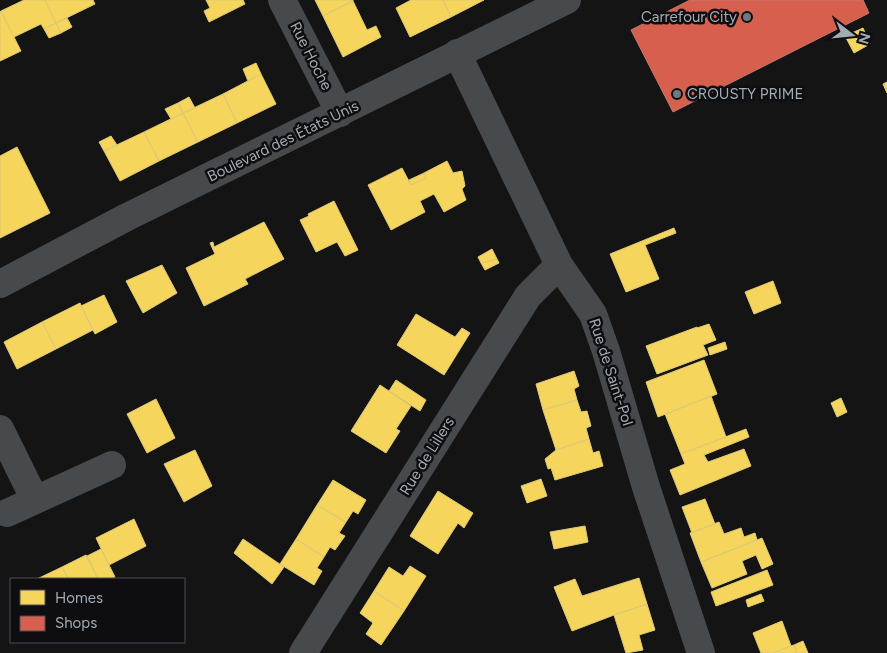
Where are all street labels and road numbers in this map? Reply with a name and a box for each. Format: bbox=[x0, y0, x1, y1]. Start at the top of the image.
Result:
street label: Rue Hoche bbox=[286, 19, 336, 93]
street label: Boulevard des États Unis bbox=[204, 97, 362, 185]
street label: Rue de Saint-Pol bbox=[585, 316, 637, 428]
street label: Rue de Lillers bbox=[396, 414, 458, 498]

